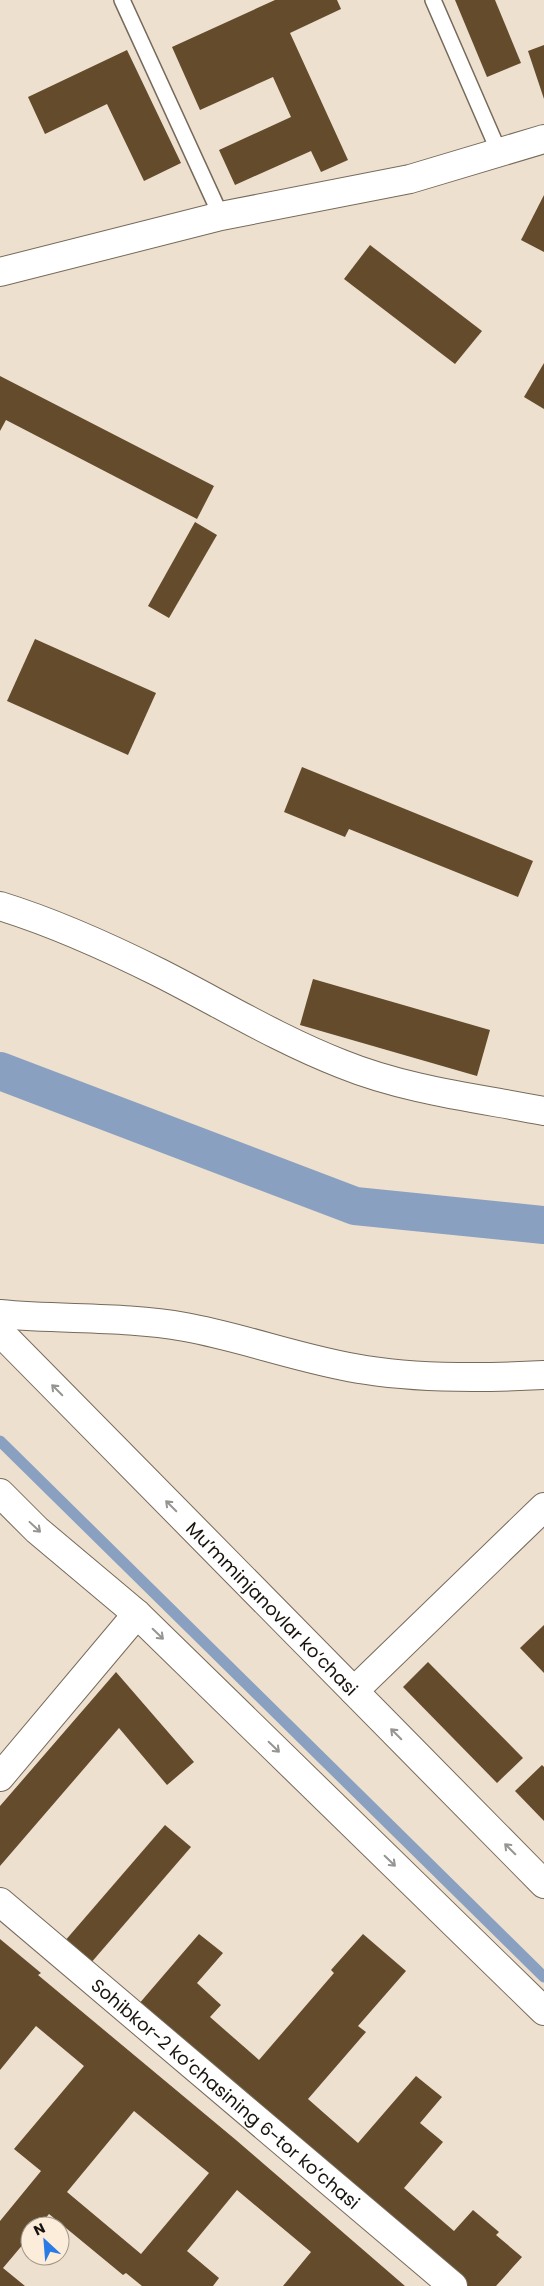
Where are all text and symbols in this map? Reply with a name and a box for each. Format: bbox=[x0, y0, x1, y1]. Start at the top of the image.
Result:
one-way arrow bbox=[51, 1384, 63, 1396]
one-way arrow bbox=[165, 1499, 177, 1512]
street label: Mu’mminjanovlar ko‘chasi bbox=[181, 1516, 364, 1701]
one-way arrow bbox=[29, 1521, 41, 1533]
one-way arrow bbox=[151, 1628, 164, 1640]
one-way arrow bbox=[390, 1727, 402, 1740]
one-way arrow bbox=[268, 1741, 280, 1754]
one-way arrow bbox=[504, 1843, 516, 1856]
one-way arrow bbox=[384, 1855, 396, 1867]
street label: Sohibkor-2 ko‘chasining 6-tor ko‘chasi bbox=[86, 1972, 365, 2214]
north arrow bbox=[20, 2216, 70, 2266]
text: N bbox=[30, 2218, 48, 2241]

